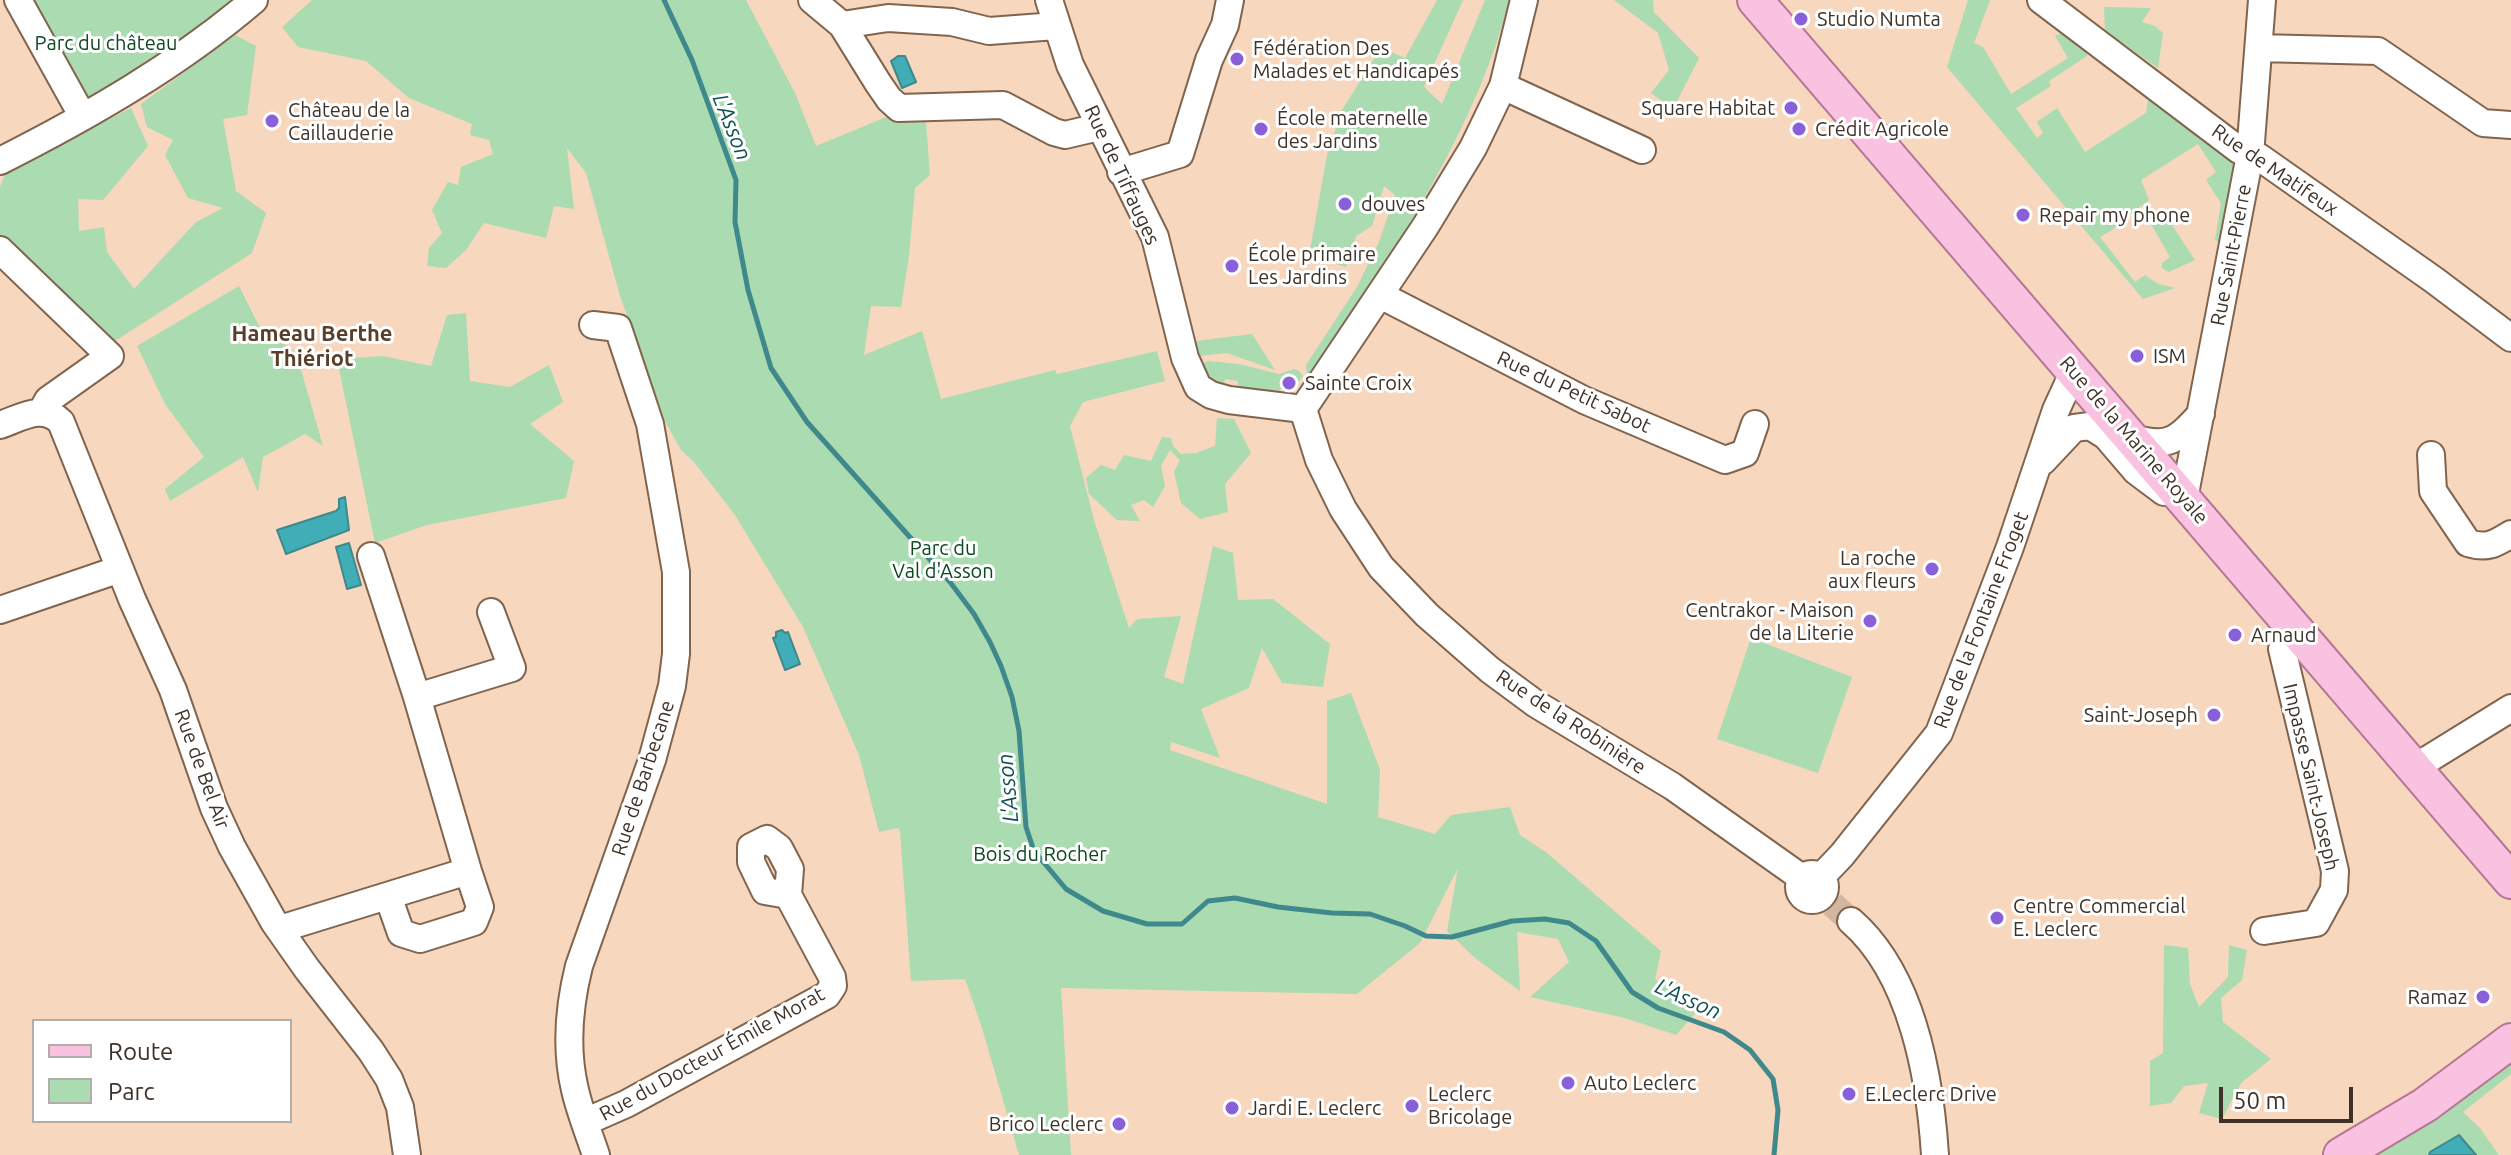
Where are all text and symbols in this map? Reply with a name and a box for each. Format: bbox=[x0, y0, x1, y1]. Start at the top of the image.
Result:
place label: Studio Numta bbox=[1817, 7, 1941, 31]
marker: Studio Numta bbox=[1792, 10, 1810, 28]
park label: Parc du château bbox=[35, 31, 177, 55]
place label: Fédération Des Malades et Handicapés bbox=[1253, 36, 1459, 83]
marker: Fédération Des Malades et Handicapés bbox=[1228, 50, 1246, 68]
water label: L'Asson bbox=[707, 90, 757, 164]
place label: Square Habitat bbox=[1641, 96, 1775, 120]
place label: Château de la Caillauderie bbox=[288, 98, 410, 145]
marker: Square Habitat bbox=[1782, 99, 1800, 117]
street label: Rue de Tiffauges bbox=[1079, 101, 1165, 249]
place label: École maternelle des Jardins bbox=[1277, 106, 1428, 153]
marker: Château de la Caillauderie bbox=[263, 112, 281, 130]
place label: Crédit Agricole bbox=[1815, 117, 1949, 141]
street label: Rue de Matifeux bbox=[2207, 119, 2343, 221]
marker: École maternelle des Jardins bbox=[1252, 120, 1270, 138]
marker: Crédit Agricole bbox=[1790, 120, 1808, 138]
street label: Rue Saint-Pierre bbox=[2206, 182, 2256, 328]
place label: douves bbox=[1361, 192, 1425, 216]
marker: douves bbox=[1336, 195, 1354, 213]
place label: Repair my phone bbox=[2039, 203, 2190, 227]
marker: Repair my phone bbox=[2014, 206, 2032, 224]
place label: École primaire Les Jardins bbox=[1248, 242, 1376, 289]
marker: École primaire Les Jardins bbox=[1223, 257, 1241, 275]
district label: Hameau Berthe Thiériot bbox=[232, 321, 392, 372]
place label: ISM bbox=[2153, 344, 2186, 368]
street label: Rue du Petit Sabot bbox=[1493, 346, 1655, 438]
marker: ISM bbox=[2128, 347, 2146, 365]
street label: Rue de la Marine Royale bbox=[2055, 351, 2213, 529]
place label: Sainte Croix bbox=[1305, 371, 1412, 395]
marker: Sainte Croix bbox=[1280, 374, 1298, 392]
street label: Rue de la Fontaine Froget bbox=[1929, 508, 2033, 732]
park label: Parc du Val d'Asson bbox=[892, 536, 994, 583]
place label: La roche aux fleurs bbox=[1828, 546, 1916, 593]
marker: La roche aux fleurs bbox=[1923, 560, 1941, 578]
place label: Centrakor - Maison de la Literie bbox=[1685, 598, 1854, 645]
marker: Centrakor - Maison de la Literie bbox=[1861, 612, 1879, 630]
place label: Arnaud bbox=[2251, 623, 2316, 647]
marker: Arnaud bbox=[2226, 626, 2244, 644]
street label: Rue de la Robinière bbox=[1492, 665, 1650, 779]
street label: Impasse Saint-Joseph bbox=[2278, 681, 2344, 873]
street label: Rue de Barbecane bbox=[607, 697, 679, 859]
place label: Saint-Joseph bbox=[2084, 703, 2198, 727]
street label: Rue de Bel Air bbox=[169, 706, 235, 832]
marker: Saint-Joseph bbox=[2205, 706, 2223, 724]
water label: L'Asson bbox=[992, 752, 1024, 824]
park label: Bois du Rocher bbox=[973, 842, 1107, 866]
place label: Centre Commercial E. Leclerc bbox=[2013, 894, 2185, 941]
marker: Centre Commercial E. Leclerc bbox=[1988, 909, 2006, 927]
water label: L'Asson bbox=[1651, 973, 1725, 1025]
street label: Rue du Docteur Émile Morat bbox=[595, 982, 829, 1126]
place label: Ramaz bbox=[2408, 985, 2467, 1009]
marker: Ramaz bbox=[2474, 988, 2492, 1006]
legend bbox=[32, 1019, 292, 1123]
text: Route bbox=[108, 1038, 173, 1065]
place label: Auto Leclerc bbox=[1584, 1071, 1696, 1095]
scale bar bbox=[2223, 1071, 2357, 1121]
marker: Auto Leclerc bbox=[1559, 1074, 1577, 1092]
text: Parc bbox=[108, 1078, 155, 1105]
place label: Leclerc Bricolage bbox=[1428, 1082, 1512, 1129]
place label: E.Leclerc Drive bbox=[1865, 1082, 1997, 1106]
marker: E.Leclerc Drive bbox=[1840, 1085, 1858, 1103]
text: 50 m bbox=[2233, 1087, 2286, 1114]
place label: Jardi E. Leclerc bbox=[1248, 1096, 1381, 1120]
marker: Leclerc Bricolage bbox=[1403, 1097, 1421, 1115]
marker: Jardi E. Leclerc bbox=[1223, 1099, 1241, 1117]
place label: Brico Leclerc bbox=[989, 1112, 1103, 1136]
marker: Brico Leclerc bbox=[1110, 1115, 1128, 1133]

